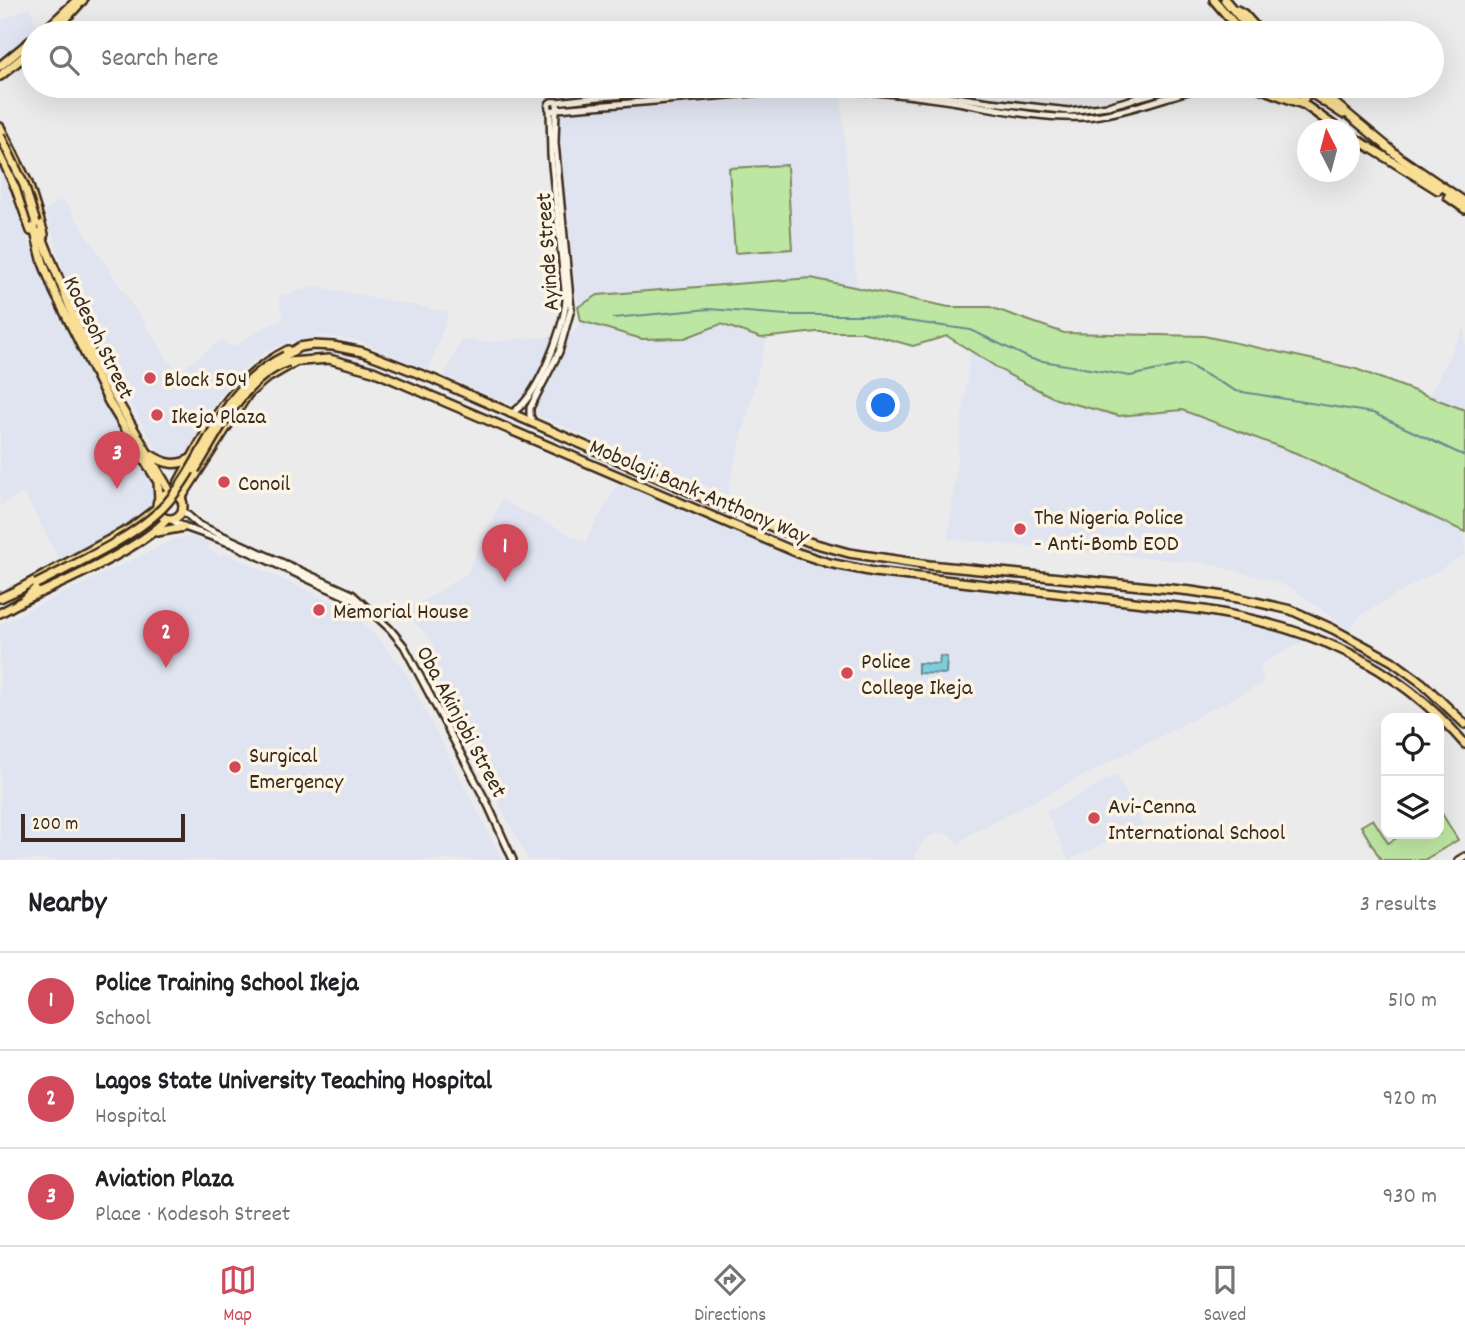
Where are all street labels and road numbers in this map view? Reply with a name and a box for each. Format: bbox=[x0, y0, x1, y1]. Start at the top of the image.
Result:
street label: Ayinde Street bbox=[529, 191, 570, 312]
street label: Kodesoh Street bbox=[53, 271, 141, 406]
street label: Mobolaji Bank-Anthony Way bbox=[583, 432, 814, 555]
street label: Oba Akinjobi Street bbox=[406, 641, 514, 804]

